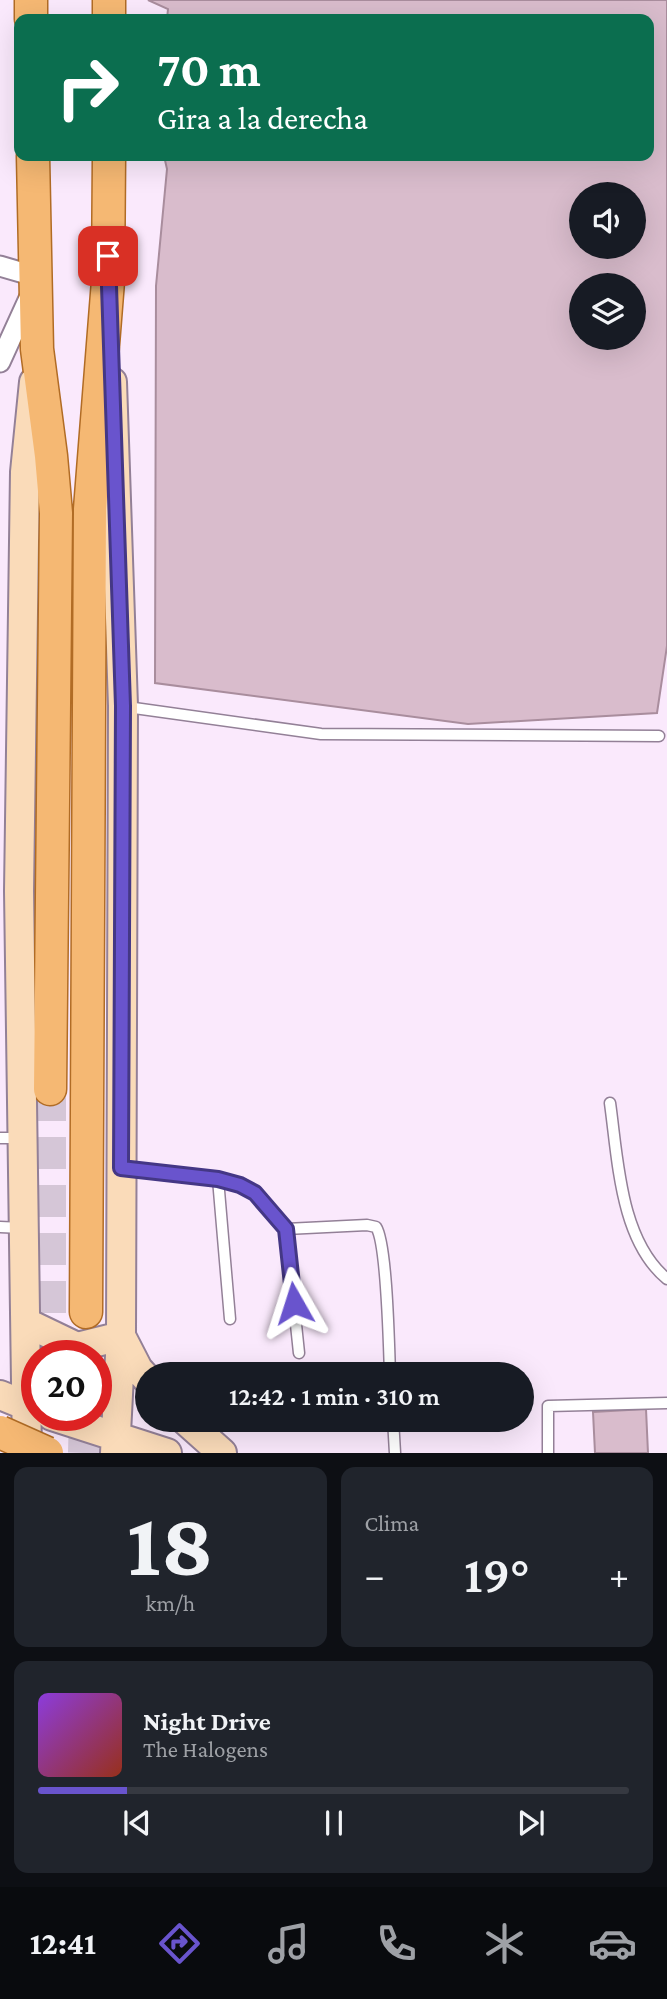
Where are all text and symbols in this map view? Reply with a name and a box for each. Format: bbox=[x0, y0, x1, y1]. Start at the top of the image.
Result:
icon: right bbox=[42, 42, 133, 133]
text: 70 m bbox=[157, 42, 261, 97]
text: Gira a la derecha bbox=[157, 100, 368, 136]
map controls bbox=[569, 182, 646, 350]
button: sound bbox=[569, 182, 646, 259]
pin bbox=[78, 226, 138, 286]
icon: arrive bbox=[89, 237, 127, 275]
button: layers bbox=[569, 273, 646, 350]
position arrow bbox=[257, 1266, 331, 1340]
speed limit sign: 20 bbox=[21, 1340, 112, 1431]
text: 12:42 · 1 min · 310 m bbox=[229, 1382, 440, 1411]
text: 18 bbox=[127, 1493, 214, 1595]
text: Clima bbox=[365, 1510, 419, 1536]
text: 19° bbox=[464, 1545, 530, 1603]
text: − bbox=[365, 1554, 385, 1596]
text: + bbox=[609, 1554, 629, 1596]
text: km/h bbox=[145, 1590, 195, 1616]
text: Night Drive bbox=[143, 1707, 271, 1736]
text: The Halogens bbox=[143, 1736, 268, 1762]
icon: previous bbox=[118, 1804, 156, 1842]
icon: pause bbox=[315, 1804, 353, 1842]
icon: next bbox=[512, 1804, 550, 1842]
icon: directions bbox=[155, 1919, 204, 1968]
icon: music bbox=[264, 1919, 313, 1968]
icon: phone bbox=[372, 1919, 421, 1968]
icon: climate bbox=[480, 1919, 529, 1968]
icon: car bbox=[588, 1919, 637, 1968]
text: 12:41 bbox=[30, 1925, 96, 1961]

